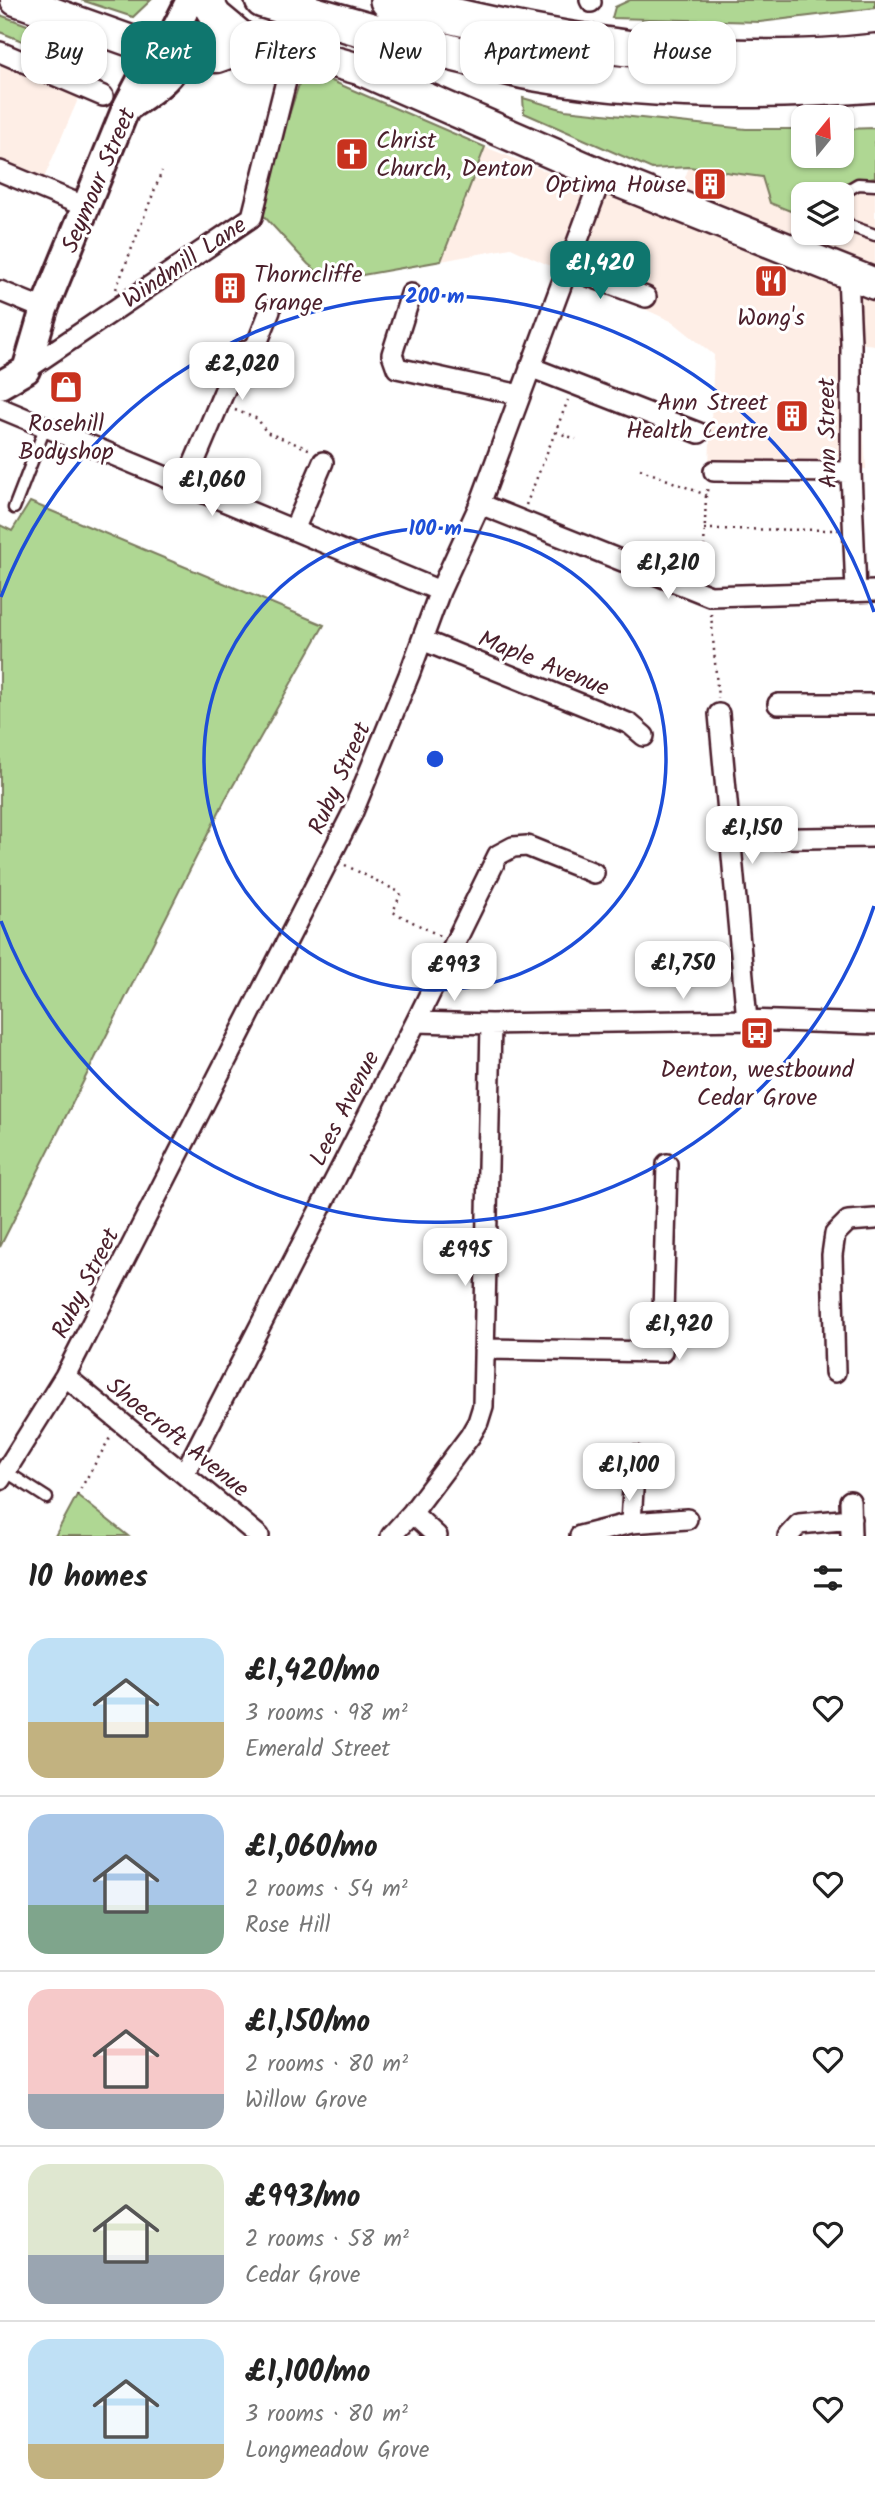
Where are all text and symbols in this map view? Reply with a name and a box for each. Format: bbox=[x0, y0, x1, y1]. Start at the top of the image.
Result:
chip: Buy bbox=[21, 21, 107, 84]
chip: Rent bbox=[121, 21, 216, 84]
chip: Filters bbox=[230, 21, 340, 84]
chip: New bbox=[354, 21, 446, 84]
chip: Apartment bbox=[460, 21, 614, 84]
chip: House bbox=[628, 21, 736, 84]
street label: Seymour Street bbox=[51, 101, 148, 259]
north arrow bbox=[791, 105, 854, 168]
map controls bbox=[791, 105, 854, 245]
place label: Christ Church, Denton bbox=[376, 122, 533, 189]
church icon: Christ Church, Denton bbox=[333, 135, 371, 173]
building icon: Optima House bbox=[691, 165, 729, 203]
place label: Optima House bbox=[545, 166, 686, 205]
button: layers bbox=[791, 182, 854, 245]
street label: Windmill Lane bbox=[114, 207, 255, 320]
pin: £1,420 bbox=[543, 242, 657, 301]
text: £1,420 bbox=[566, 246, 634, 282]
place label: Thorncliffe Grange bbox=[254, 256, 363, 323]
restaurant icon: Wong's bbox=[752, 262, 790, 300]
building icon: Thorncliffe Grange bbox=[211, 269, 249, 307]
text: 200 m bbox=[405, 281, 465, 314]
place label: Wong's bbox=[737, 299, 805, 338]
pin: £2,020 bbox=[185, 342, 299, 402]
text: £2,020 bbox=[205, 347, 279, 383]
shop icon: Rosehill Bodyshop bbox=[47, 368, 85, 406]
street label: Ann Street bbox=[808, 377, 849, 489]
place label: Ann Street Health Centre bbox=[626, 384, 769, 451]
building icon: Ann Street Health Centre bbox=[773, 397, 811, 435]
place label: Rosehill Bodyshop bbox=[19, 405, 114, 472]
pin: £1,060 bbox=[155, 458, 269, 518]
text: £1,060 bbox=[179, 463, 245, 499]
text: 100 m bbox=[408, 513, 462, 546]
pin: £1,210 bbox=[611, 542, 725, 601]
text: £1,210 bbox=[637, 546, 699, 582]
street label: Maple Avenue bbox=[472, 620, 615, 709]
street label: Ruby Street bbox=[298, 715, 383, 841]
centre of rings bbox=[423, 747, 447, 771]
pin: £1,150 bbox=[695, 806, 809, 866]
text: £1,150 bbox=[722, 811, 782, 847]
pin: £1,750 bbox=[626, 942, 740, 1001]
pin: £993 bbox=[413, 944, 495, 1003]
text: £1,750 bbox=[651, 946, 715, 982]
text: £993 bbox=[428, 948, 480, 984]
bus stop icon: Denton, westbound Cedar Grove bbox=[738, 1014, 776, 1052]
street label: Lees Avenue bbox=[300, 1044, 391, 1173]
place label: Denton, westbound Cedar Grove bbox=[660, 1051, 855, 1118]
street label: Ruby Street bbox=[42, 1221, 131, 1346]
pin: £995 bbox=[424, 1228, 506, 1288]
text: £995 bbox=[439, 1233, 491, 1269]
pin: £1,920 bbox=[622, 1302, 736, 1362]
text: £1,920 bbox=[646, 1307, 712, 1343]
street label: Shoecroft Avenue bbox=[97, 1368, 258, 1509]
pin: £1,100 bbox=[572, 1444, 686, 1503]
text: £1,100 bbox=[599, 1448, 659, 1484]
text: 10 homes bbox=[28, 1554, 148, 1602]
icon: filters bbox=[809, 1559, 847, 1597]
text: £1,420/mo bbox=[245, 1648, 380, 1696]
icon: home bbox=[84, 1666, 168, 1750]
icon: heart bbox=[809, 1689, 847, 1727]
text: 3 rooms · 98 m² bbox=[245, 1696, 408, 1732]
text: Emerald Street bbox=[245, 1732, 390, 1768]
text: £1,060/mo bbox=[245, 1824, 378, 1872]
icon: home bbox=[84, 1842, 168, 1926]
icon: heart bbox=[809, 1865, 847, 1903]
text: 2 rooms · 54 m² bbox=[245, 1872, 408, 1908]
text: Rose Hill bbox=[245, 1908, 330, 1944]
text: £1,150/mo bbox=[245, 1999, 370, 2047]
icon: home bbox=[84, 2017, 168, 2101]
icon: heart bbox=[809, 2040, 847, 2078]
text: 2 rooms · 80 m² bbox=[245, 2047, 408, 2083]
text: Willow Grove bbox=[245, 2083, 367, 2119]
text: £993/mo bbox=[245, 2174, 360, 2222]
icon: home bbox=[84, 2192, 168, 2276]
icon: heart bbox=[809, 2215, 847, 2253]
text: 2 rooms · 58 m² bbox=[245, 2222, 409, 2258]
text: Cedar Grove bbox=[245, 2258, 360, 2294]
text: £1,100/mo bbox=[245, 2349, 370, 2397]
icon: home bbox=[84, 2367, 168, 2451]
icon: heart bbox=[809, 2390, 847, 2428]
text: 3 rooms · 80 m² bbox=[245, 2397, 408, 2433]
text: Longmeadow Grove bbox=[245, 2433, 429, 2469]

